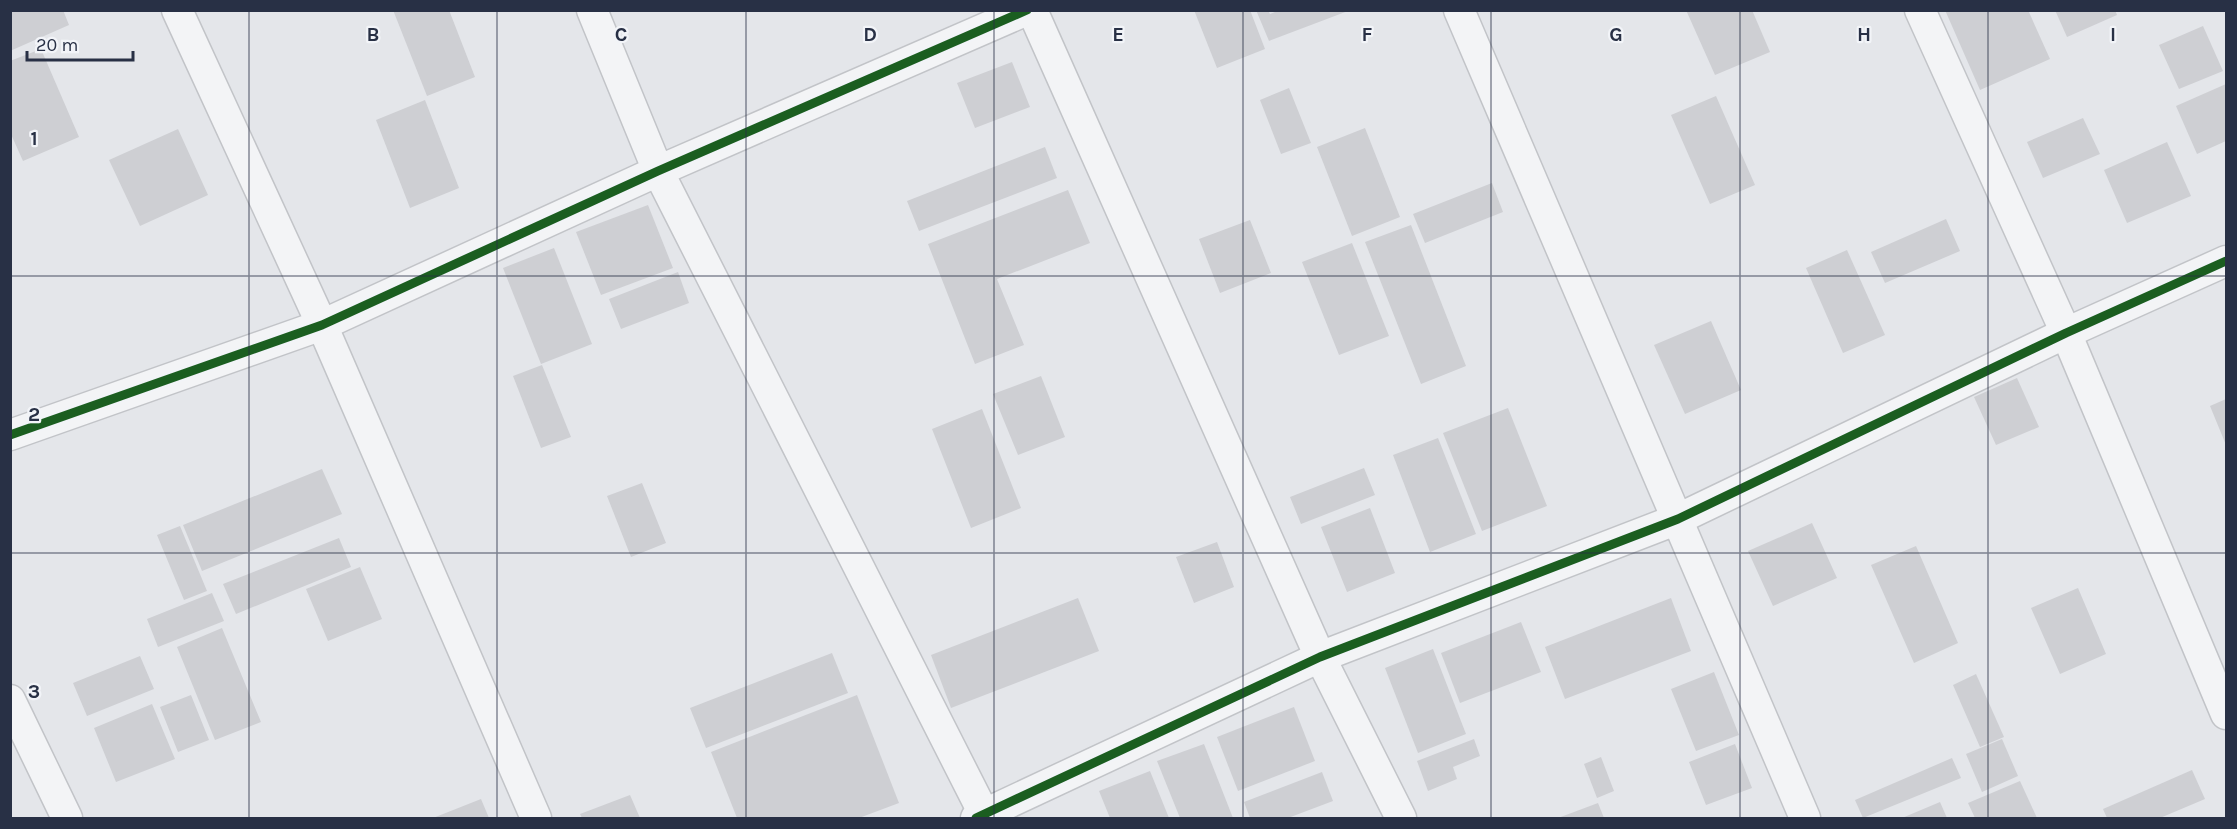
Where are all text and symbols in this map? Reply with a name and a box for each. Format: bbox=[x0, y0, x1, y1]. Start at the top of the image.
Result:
text: B bbox=[367, 23, 379, 46]
text: C bbox=[615, 23, 627, 46]
text: D bbox=[863, 23, 877, 46]
text: E bbox=[1112, 23, 1124, 46]
text: F bbox=[1362, 23, 1373, 46]
text: G bbox=[1609, 23, 1623, 46]
text: H bbox=[1857, 23, 1871, 46]
text: I bbox=[2110, 23, 2116, 46]
scale bar bbox=[27, 24, 134, 62]
text: 20 m bbox=[36, 34, 78, 56]
text: 1 bbox=[30, 127, 38, 150]
text: 2 bbox=[28, 403, 40, 426]
text: 3 bbox=[28, 680, 40, 703]

